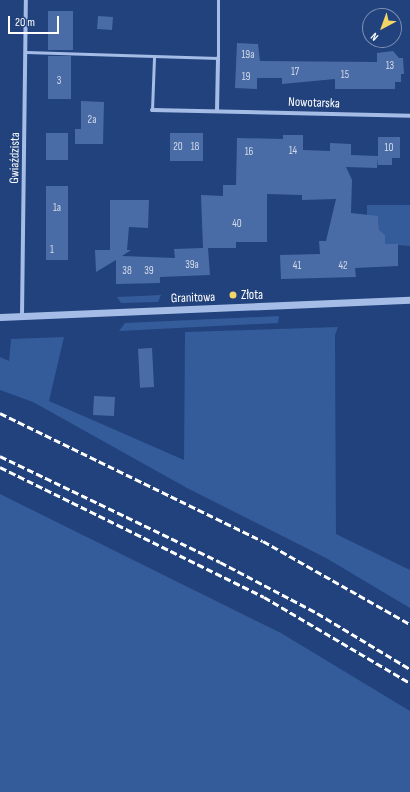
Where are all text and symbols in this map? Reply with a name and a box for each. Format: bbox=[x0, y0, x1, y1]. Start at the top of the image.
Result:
scale bar bbox=[10, 8, 61, 34]
north arrow bbox=[362, 8, 402, 48]
text: 20 m bbox=[15, 15, 35, 30]
text: N bbox=[368, 30, 381, 44]
house number: 19a bbox=[242, 48, 254, 62]
house number: 13 bbox=[386, 59, 394, 73]
house number: 17 bbox=[291, 65, 299, 79]
house number: 15 bbox=[341, 68, 349, 82]
house number: 19 bbox=[242, 70, 250, 84]
house number: 3 bbox=[57, 74, 61, 88]
street label: Nowotarska bbox=[288, 94, 340, 112]
house number: 2a bbox=[88, 113, 96, 127]
street label: Gwiaździsta bbox=[7, 132, 23, 184]
house number: 20 bbox=[173, 140, 183, 154]
house number: 18 bbox=[191, 140, 199, 154]
house number: 10 bbox=[385, 141, 393, 155]
house number: 14 bbox=[289, 144, 297, 158]
house number: 16 bbox=[245, 145, 253, 159]
house number: 1a bbox=[53, 201, 61, 215]
house number: 40 bbox=[232, 217, 242, 231]
house number: 1 bbox=[50, 243, 54, 257]
house number: 39a bbox=[185, 258, 199, 272]
house number: 41 bbox=[293, 259, 301, 273]
house number: 42 bbox=[338, 259, 348, 273]
house number: 38 bbox=[122, 264, 132, 278]
house number: 39 bbox=[144, 264, 154, 278]
place label: Złota bbox=[241, 287, 263, 303]
street label: Granitowa bbox=[171, 289, 215, 307]
marker: Złota bbox=[228, 290, 238, 300]

